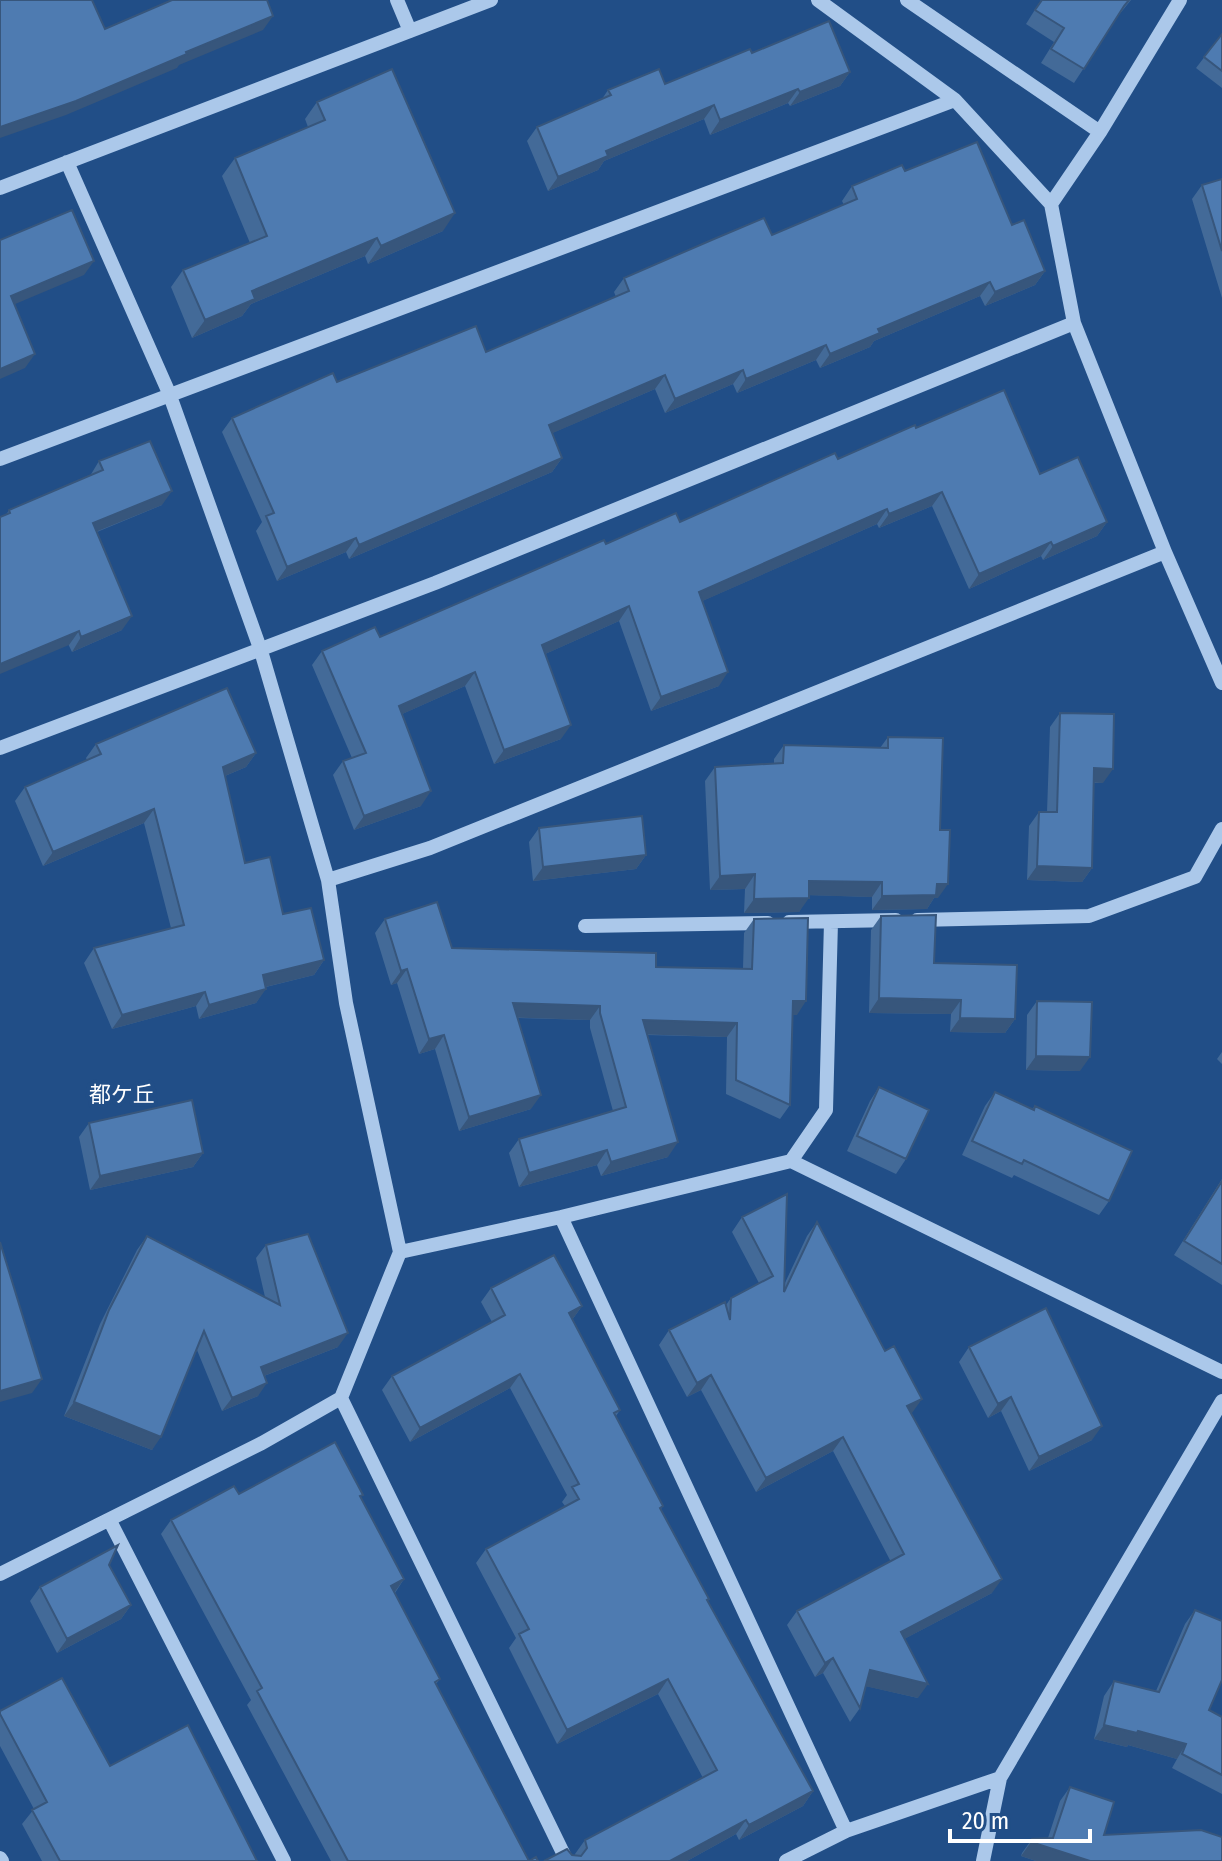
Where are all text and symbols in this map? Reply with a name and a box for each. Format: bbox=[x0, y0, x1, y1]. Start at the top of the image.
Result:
district label: 都ケ丘 bbox=[89, 1081, 155, 1108]
scale bar bbox=[950, 1793, 1090, 1843]
text: 20 m bbox=[962, 1807, 1009, 1835]

